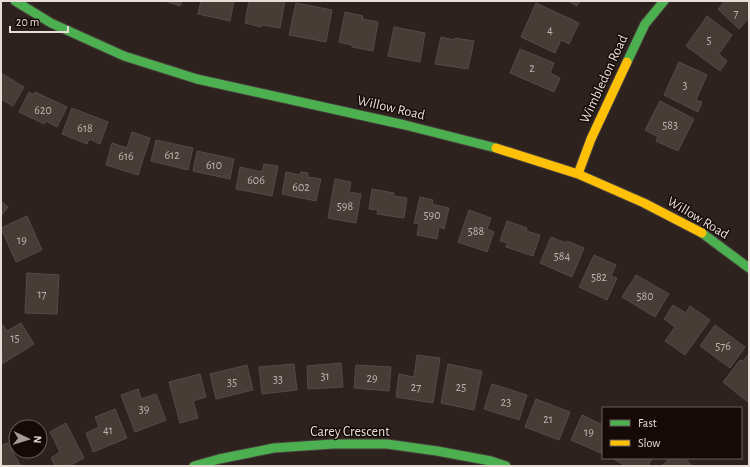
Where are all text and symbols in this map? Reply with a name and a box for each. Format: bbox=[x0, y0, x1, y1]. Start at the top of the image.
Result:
house number: 7 bbox=[733, 7, 739, 19]
scale bar bbox=[10, 8, 68, 34]
text: 20 m bbox=[16, 16, 39, 28]
house number: 4 bbox=[547, 24, 553, 36]
street label: Wimbledon Road bbox=[577, 33, 631, 125]
house number: 5 bbox=[706, 34, 712, 46]
house number: 2 bbox=[529, 62, 535, 74]
house number: 3 bbox=[683, 79, 688, 91]
street label: Willow Road bbox=[356, 93, 426, 123]
house number: 620 bbox=[34, 104, 52, 116]
house number: 583 bbox=[662, 119, 678, 131]
house number: 618 bbox=[77, 122, 93, 134]
house number: 612 bbox=[164, 149, 180, 161]
house number: 616 bbox=[118, 150, 134, 162]
house number: 610 bbox=[206, 159, 222, 171]
house number: 606 bbox=[247, 174, 265, 186]
house number: 602 bbox=[292, 181, 310, 193]
street label: Willow Road bbox=[665, 194, 731, 242]
house number: 598 bbox=[337, 200, 353, 212]
house number: 590 bbox=[424, 209, 441, 221]
house number: 588 bbox=[468, 225, 485, 237]
house number: 19 bbox=[17, 234, 27, 246]
house number: 584 bbox=[554, 250, 570, 262]
house number: 582 bbox=[591, 271, 608, 283]
house number: 17 bbox=[37, 288, 47, 300]
house number: 580 bbox=[636, 290, 654, 302]
house number: 15 bbox=[10, 332, 20, 344]
house number: 576 bbox=[715, 340, 731, 352]
house number: 31 bbox=[320, 370, 330, 382]
house number: 29 bbox=[366, 372, 378, 384]
house number: 33 bbox=[273, 373, 283, 385]
house number: 35 bbox=[227, 376, 237, 388]
house number: 27 bbox=[411, 381, 421, 393]
house number: 25 bbox=[456, 381, 466, 393]
house number: 23 bbox=[501, 396, 511, 408]
house number: 39 bbox=[139, 403, 150, 415]
legend bbox=[602, 407, 742, 459]
house number: 21 bbox=[543, 413, 553, 425]
text: Fast bbox=[638, 417, 657, 429]
north arrow bbox=[8, 419, 48, 459]
house number: 41 bbox=[103, 424, 113, 436]
street label: Carey Crescent bbox=[310, 425, 390, 439]
house number: 19 bbox=[584, 426, 594, 438]
text: N bbox=[32, 435, 43, 444]
text: Slow bbox=[638, 437, 660, 449]

